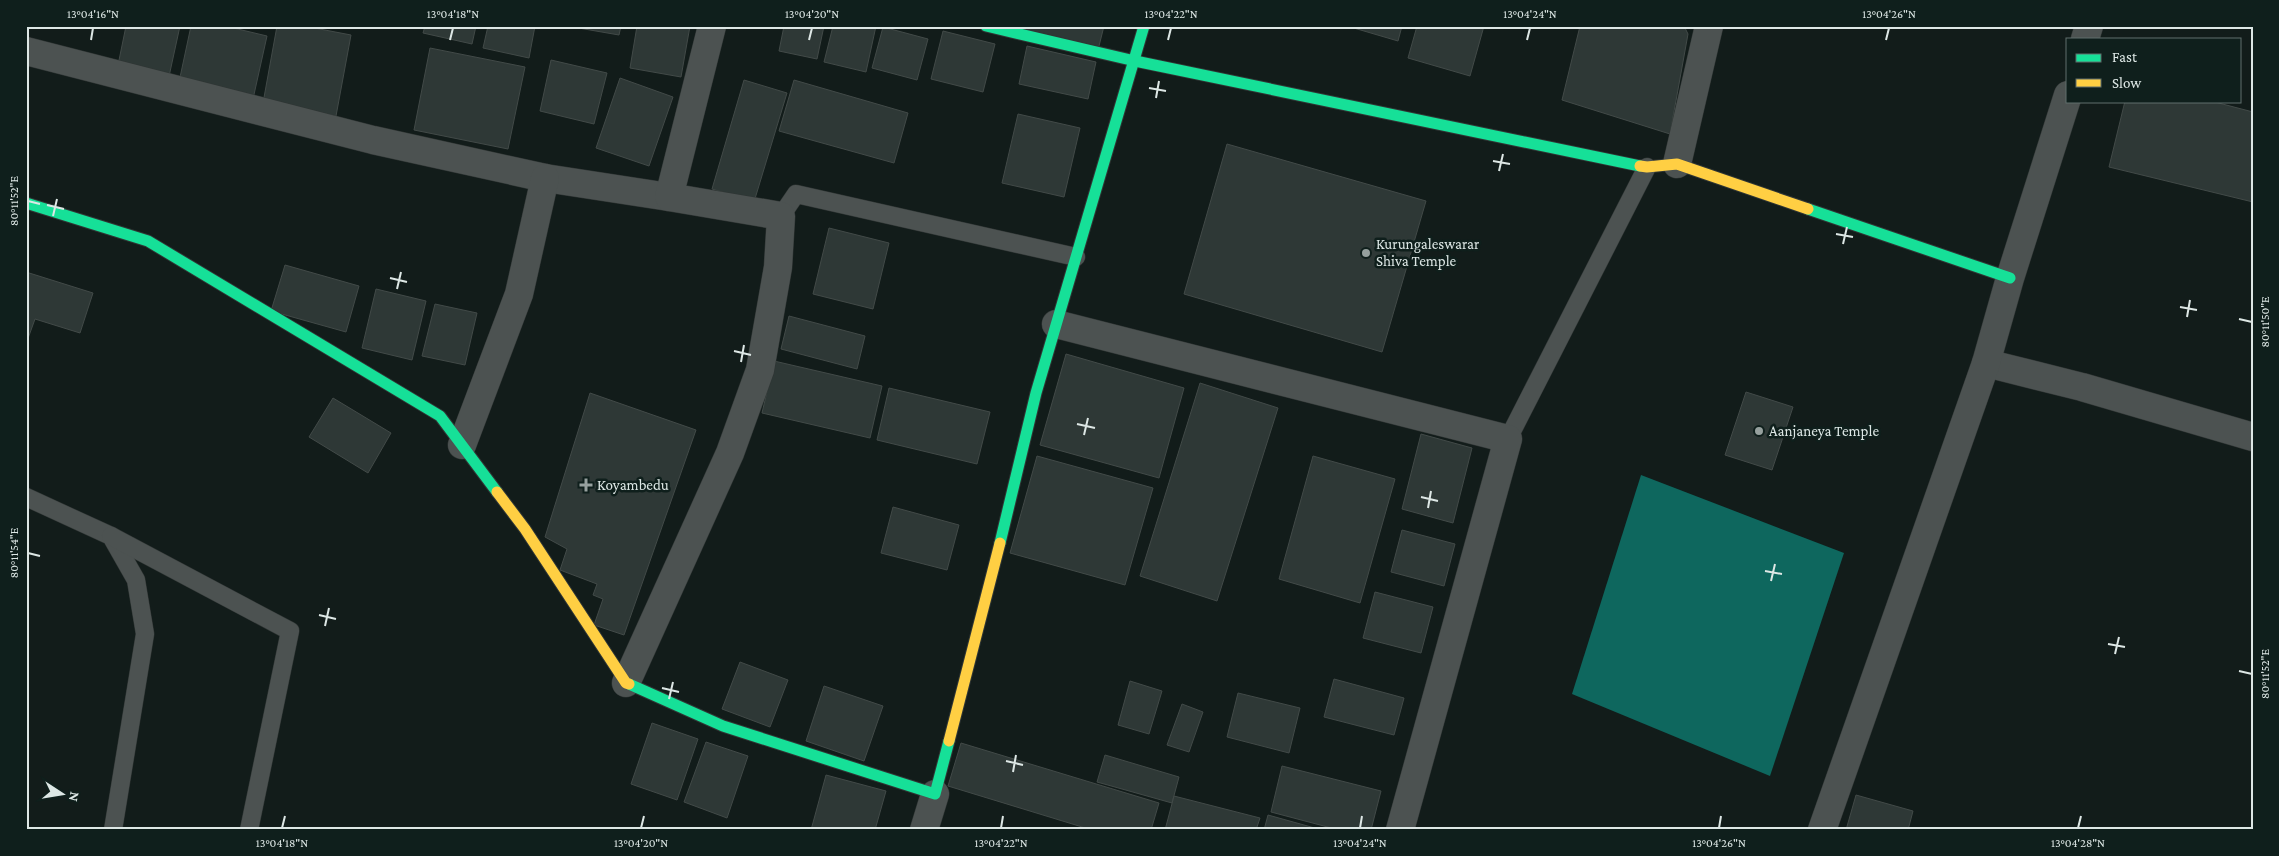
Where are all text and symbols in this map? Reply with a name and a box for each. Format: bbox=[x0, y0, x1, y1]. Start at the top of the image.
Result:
text: 13°04'16"N bbox=[67, 7, 119, 21]
text: 13°04'18"N bbox=[427, 7, 479, 21]
text: 13°04'20"N bbox=[785, 7, 839, 21]
text: 13°04'22"N bbox=[1144, 7, 1198, 21]
text: 13°04'24"N bbox=[1503, 7, 1557, 21]
text: 13°04'26"N bbox=[1862, 7, 1916, 21]
legend bbox=[2066, 38, 2242, 102]
text: Fast bbox=[2112, 49, 2138, 65]
text: Slow bbox=[2112, 75, 2142, 91]
text: 80°11'52"E bbox=[7, 176, 21, 226]
place label: Kurungaleswarar Shiva Temple bbox=[1376, 236, 1480, 270]
marker: Kurungaleswarar Shiva Temple bbox=[1360, 247, 1372, 259]
text: 80°11'50"E bbox=[2258, 296, 2272, 348]
place label: Aanjaneya Temple bbox=[1769, 423, 1879, 440]
marker: Aanjaneya Temple bbox=[1753, 425, 1765, 437]
place label: Koyambedu bbox=[597, 477, 669, 494]
marker: Koyambedu bbox=[579, 478, 593, 492]
text: 80°11'54"E bbox=[7, 527, 21, 578]
text: 80°11'52"E bbox=[2258, 649, 2272, 699]
north arrow bbox=[38, 768, 88, 818]
text: N bbox=[66, 790, 84, 803]
text: 13°04'18"N bbox=[256, 836, 308, 850]
text: 13°04'20"N bbox=[614, 836, 668, 850]
text: 13°04'22"N bbox=[974, 836, 1028, 850]
text: 13°04'24"N bbox=[1333, 836, 1387, 850]
text: 13°04'26"N bbox=[1692, 836, 1746, 850]
text: 13°04'28"N bbox=[2051, 836, 2105, 850]

